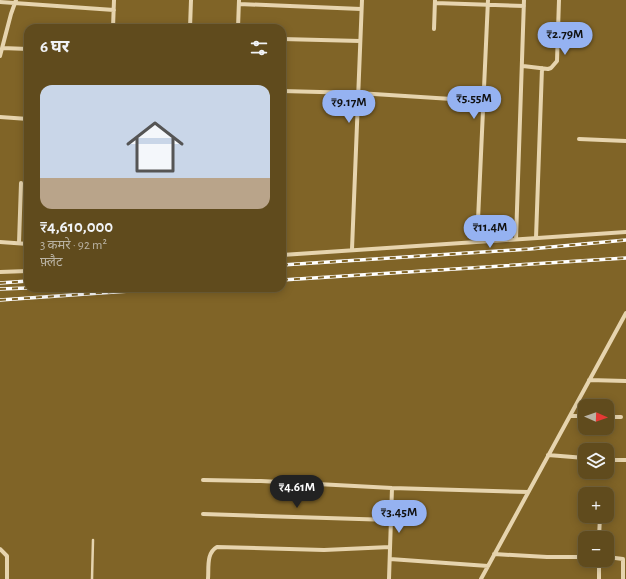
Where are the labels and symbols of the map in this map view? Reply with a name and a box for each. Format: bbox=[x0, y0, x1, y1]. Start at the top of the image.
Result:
pin: ₹2.79M bbox=[532, 22, 598, 56]
pin: ₹5.55M bbox=[441, 86, 507, 120]
pin: ₹9.17M bbox=[316, 90, 382, 124]
pin: ₹11.4M bbox=[457, 215, 523, 249]
north arrow bbox=[578, 399, 614, 435]
pin: ₹4.61M bbox=[264, 475, 330, 509]
pin: ₹3.45M bbox=[366, 500, 432, 534]

